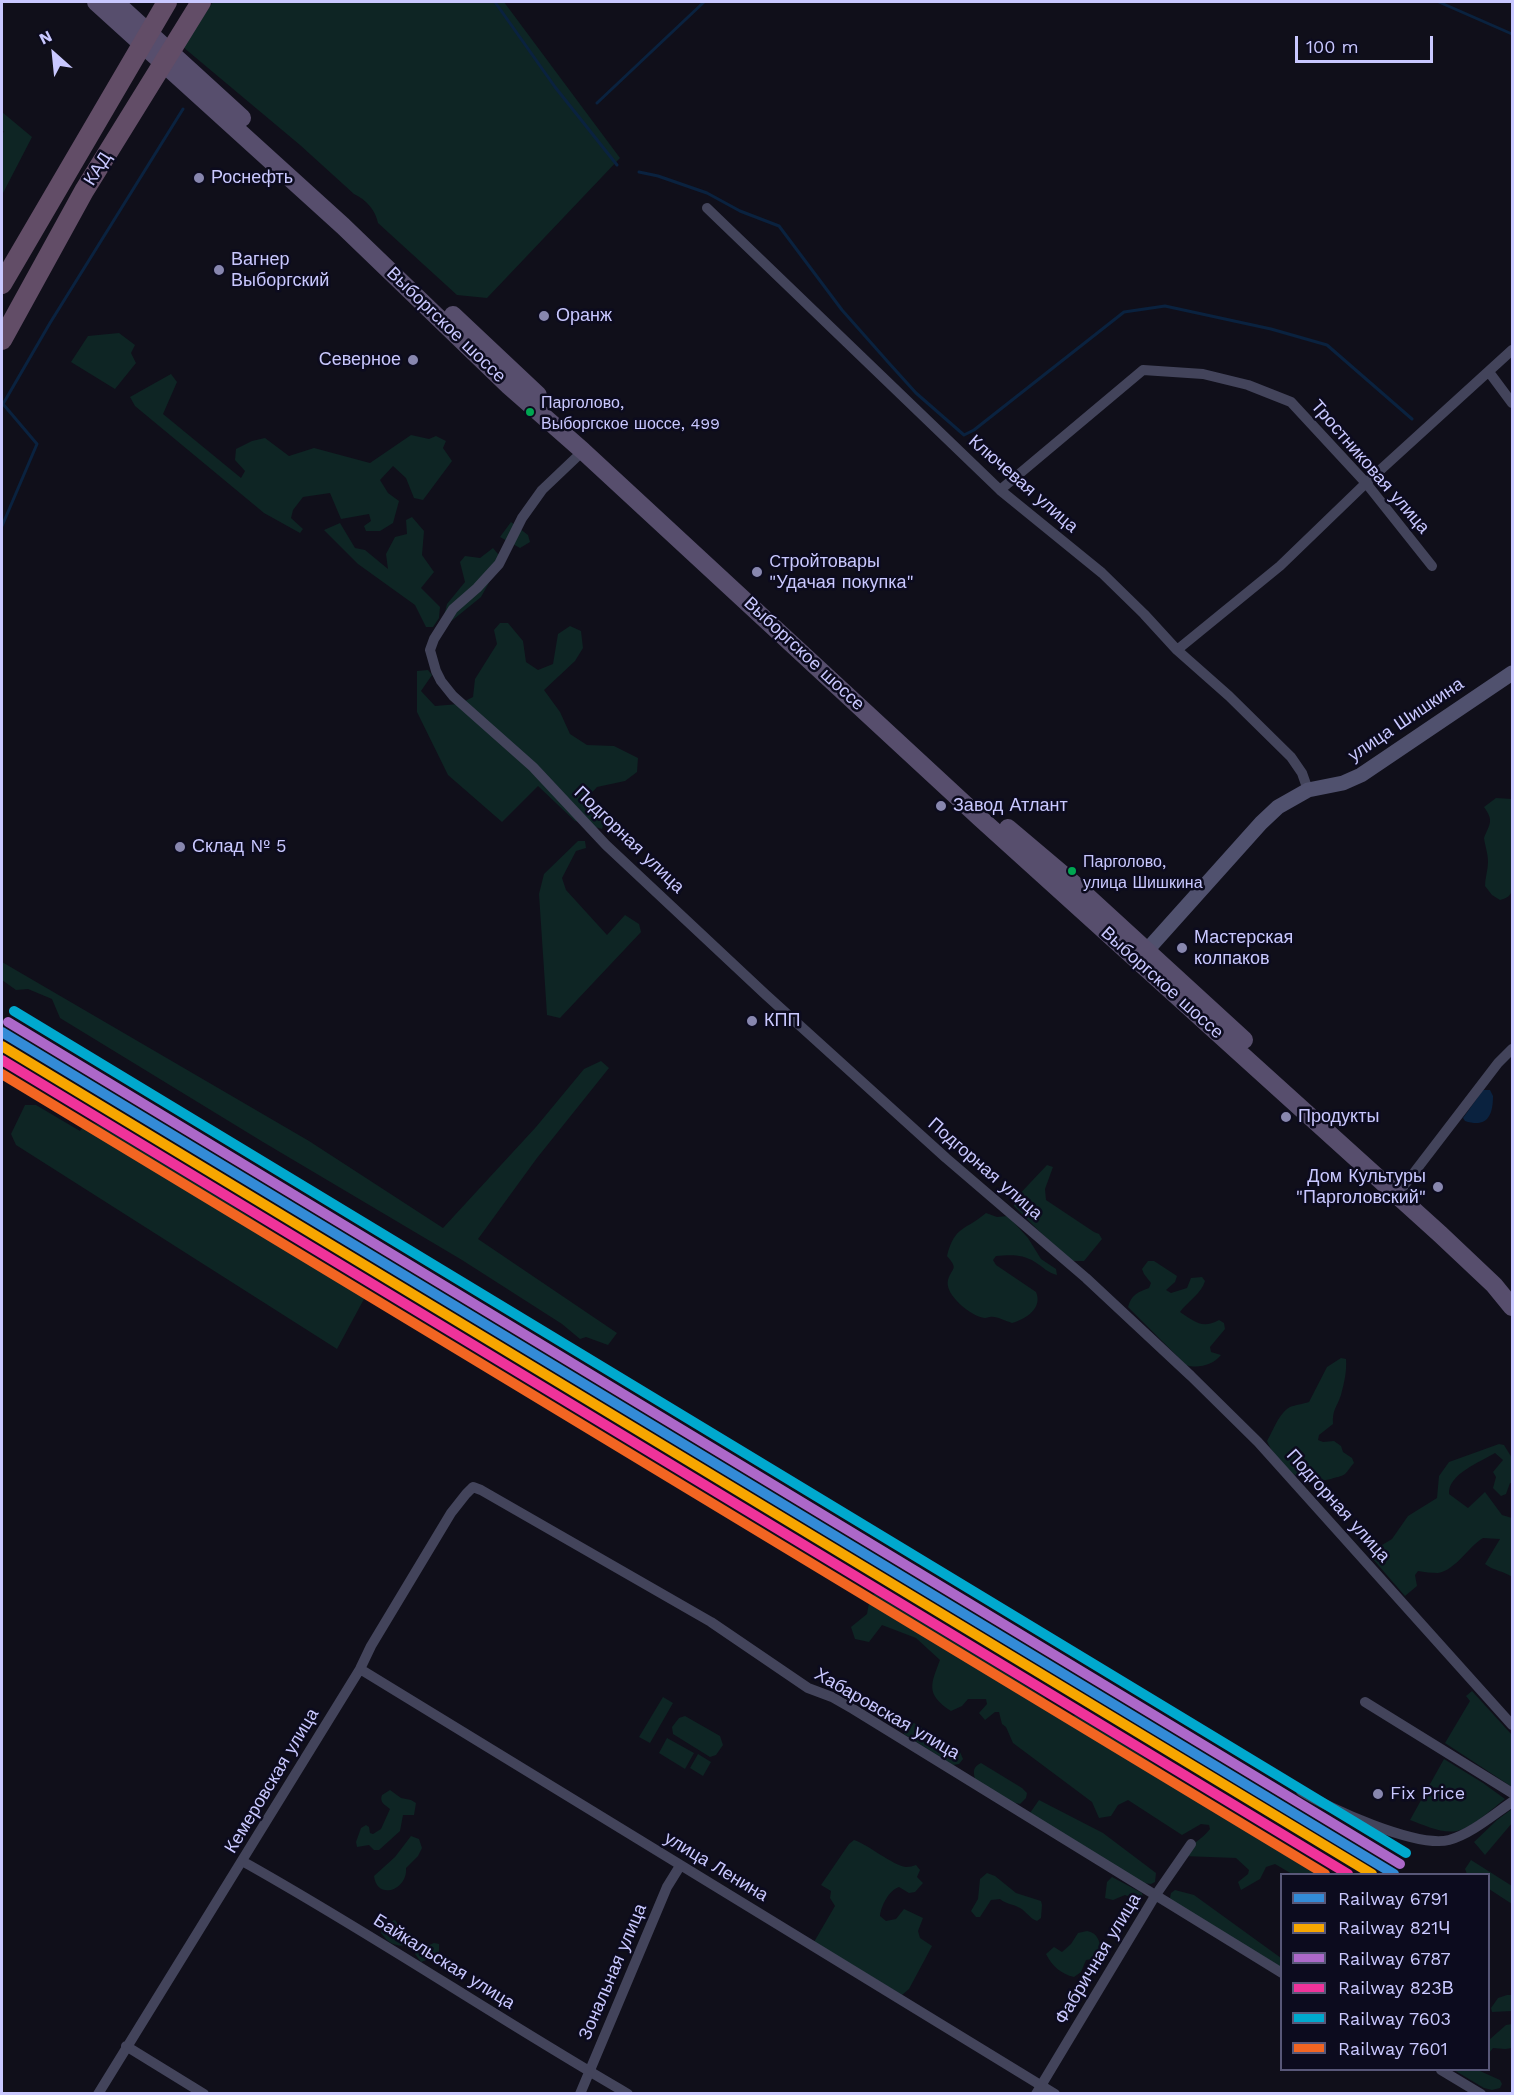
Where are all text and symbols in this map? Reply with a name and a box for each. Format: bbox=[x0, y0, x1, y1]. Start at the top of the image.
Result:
north arrow bbox=[24, 24, 84, 84]
scale bar bbox=[1298, 24, 1436, 62]
text: N bbox=[36, 26, 55, 49]
text: 100 m bbox=[1306, 36, 1359, 57]
street label: КАД bbox=[79, 148, 117, 190]
place label: Роснефть bbox=[211, 167, 293, 189]
marker: Роснефть bbox=[192, 171, 206, 185]
place label: Вагнер Выборгский bbox=[231, 249, 329, 292]
marker: Вагнер Выборгский bbox=[212, 263, 226, 277]
street label: Выборгское шоссе bbox=[382, 263, 510, 387]
place label: Оранж bbox=[556, 305, 612, 327]
marker: Оранж bbox=[537, 309, 551, 323]
place label: Северное bbox=[319, 349, 401, 371]
marker: Северное bbox=[406, 353, 420, 367]
place label: Парголово, Выборгское шоссе, 499 bbox=[541, 393, 720, 431]
street label: Тростниковая улица bbox=[1306, 396, 1434, 538]
marker: Парголово, Выборгское шоссе, 499 bbox=[524, 406, 536, 418]
street label: Ключевая улица bbox=[964, 431, 1082, 537]
place label: Cтройтовары "Удачая покупка" bbox=[769, 551, 914, 594]
marker: Cтройтовары "Удачая покупка" bbox=[750, 565, 764, 579]
street label: Выборгское шоссе bbox=[739, 593, 869, 715]
street label: улица Шишкина bbox=[1344, 673, 1468, 767]
street label: Подгорная улица bbox=[570, 782, 688, 898]
place label: Завод Атлант bbox=[953, 795, 1068, 817]
marker: Завод Атлант bbox=[934, 799, 948, 813]
place label: Склад № 5 bbox=[192, 836, 287, 858]
marker: Склад № 5 bbox=[173, 840, 187, 854]
place label: Парголово, улица Шишкина bbox=[1083, 852, 1203, 890]
marker: Парголово, улица Шишкина bbox=[1066, 865, 1078, 877]
street label: Выборгское шоссе bbox=[1096, 922, 1228, 1044]
place label: Мастерская колпаков bbox=[1194, 927, 1293, 970]
marker: Мастерская колпаков bbox=[1175, 941, 1189, 955]
place label: КПП bbox=[764, 1010, 800, 1032]
marker: КПП bbox=[745, 1014, 759, 1028]
place label: Продукты bbox=[1298, 1106, 1379, 1128]
marker: Продукты bbox=[1279, 1110, 1293, 1124]
street label: Подгорная улица bbox=[923, 1113, 1047, 1225]
place label: Дом Культуры "Парголовский" bbox=[1296, 1166, 1426, 1208]
marker: Дом Культуры "Парголовский" bbox=[1431, 1180, 1445, 1194]
street label: Подгорная улица bbox=[1282, 1445, 1394, 1567]
street label: Хабаровская улица bbox=[811, 1664, 963, 1764]
street label: Кемеровская улица bbox=[220, 1705, 324, 1857]
place label: Fix Price bbox=[1390, 1783, 1465, 1805]
marker: Fix Price bbox=[1371, 1787, 1385, 1801]
street label: улица Ленина bbox=[660, 1828, 772, 1906]
legend bbox=[1280, 1873, 1490, 2071]
text: Railway 6791 bbox=[1338, 1888, 1449, 1909]
street label: Фабричная улица bbox=[1050, 1890, 1146, 2028]
street label: Зональная улица bbox=[575, 1901, 651, 2043]
street label: Байкальская улица bbox=[369, 1910, 519, 2014]
text: Railway 821Ч bbox=[1338, 1917, 1450, 1938]
text: Railway 6787 bbox=[1338, 1948, 1451, 1969]
text: Railway 823В bbox=[1338, 1977, 1454, 1998]
text: Railway 7603 bbox=[1338, 2008, 1451, 2029]
text: Railway 7601 bbox=[1338, 2038, 1448, 2059]

